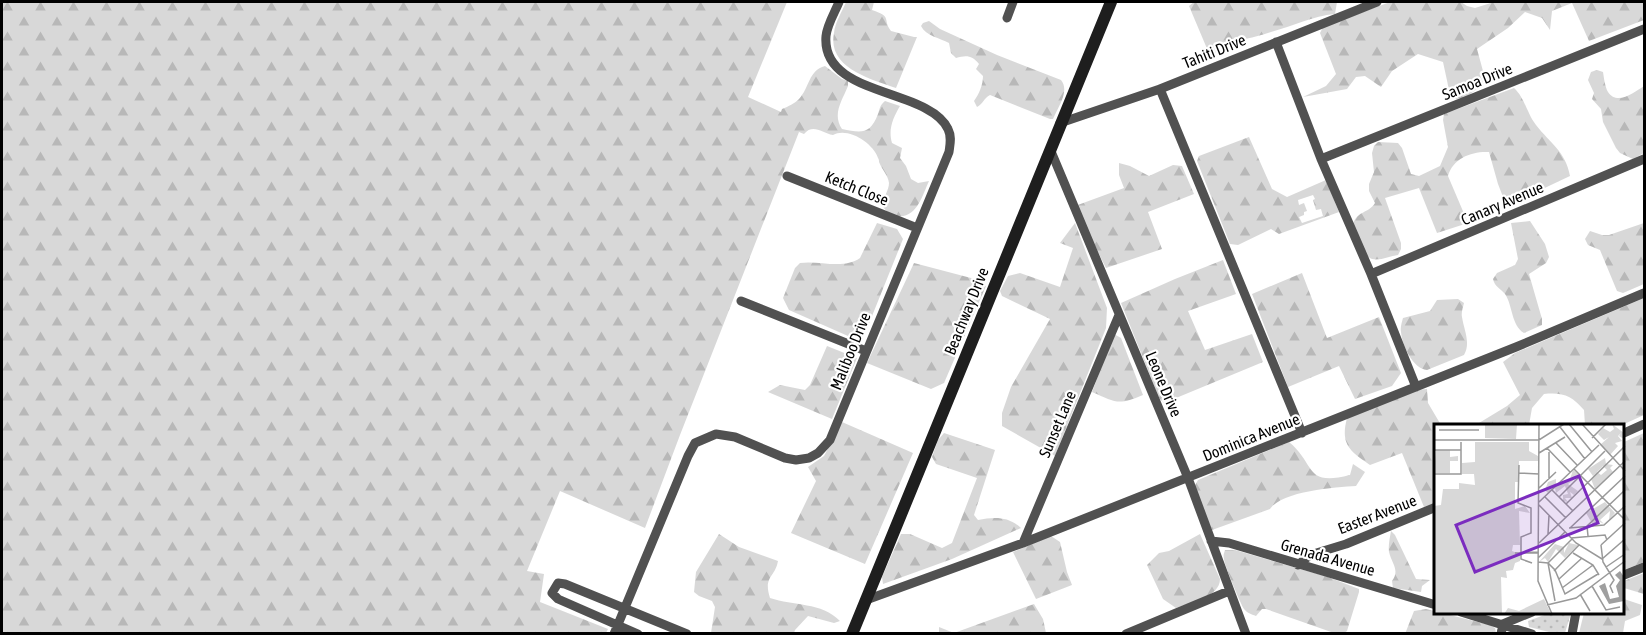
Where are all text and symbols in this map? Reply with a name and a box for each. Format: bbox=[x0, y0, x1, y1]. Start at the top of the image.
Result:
street label: Tahiti Drive bbox=[1180, 30, 1248, 72]
street label: Samoa Drive bbox=[1439, 59, 1515, 103]
street label: Ketch Close bbox=[823, 167, 891, 209]
street label: Canary Avenue bbox=[1458, 178, 1546, 229]
street label: Beachway Drive bbox=[940, 265, 993, 358]
street label: Maliboo Drive bbox=[826, 310, 874, 392]
street label: Leone Drive bbox=[1142, 349, 1186, 419]
street label: Sunset Lane bbox=[1035, 388, 1079, 460]
street label: Dominica Avenue bbox=[1200, 409, 1302, 465]
inset map bbox=[1434, 424, 1625, 614]
street label: Easter Avenue bbox=[1335, 491, 1419, 537]
street label: Grenada Avenue bbox=[1279, 535, 1377, 579]

